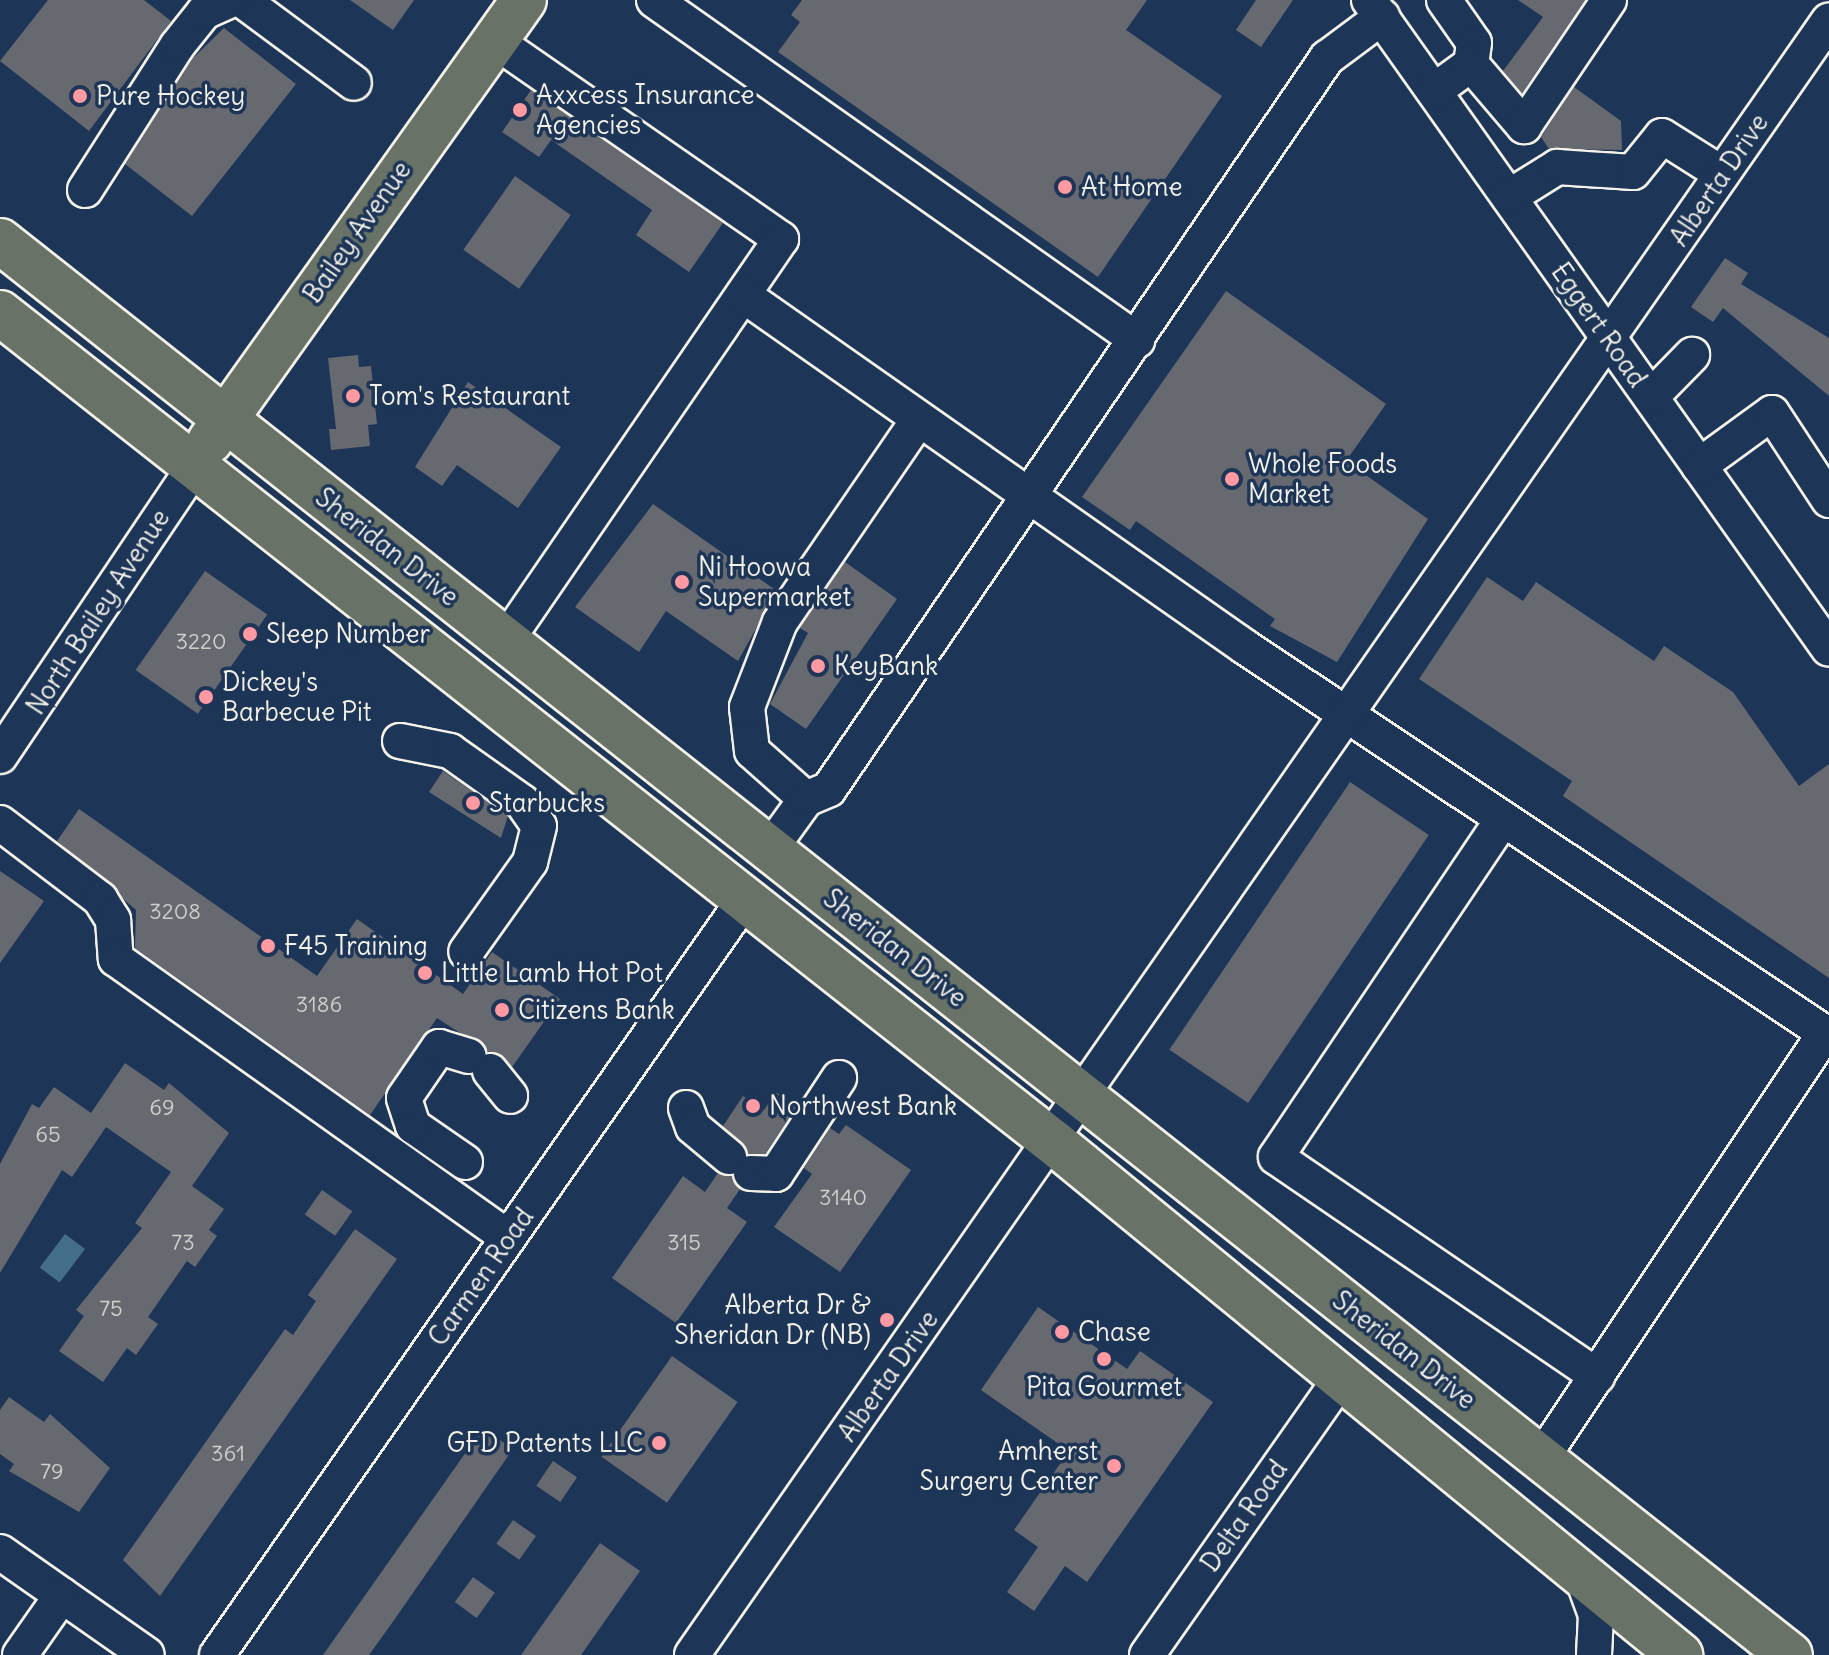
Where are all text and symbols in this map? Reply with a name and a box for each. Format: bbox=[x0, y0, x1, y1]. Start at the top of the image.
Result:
place label: Axxcess Insurance Agencies bbox=[536, 79, 755, 140]
place label: Pure Hockey bbox=[96, 80, 245, 112]
marker: Pure Hockey bbox=[71, 87, 89, 105]
marker: Axxcess Insurance Agencies bbox=[511, 101, 529, 119]
street label: Alberta Drive bbox=[1663, 108, 1775, 252]
street label: Bailey Avenue bbox=[297, 155, 417, 309]
place label: At Home bbox=[1081, 171, 1183, 203]
marker: At Home bbox=[1056, 178, 1074, 196]
street label: Eggert Road bbox=[1545, 257, 1653, 393]
place label: Tom's Restaurant bbox=[369, 380, 570, 412]
marker: Tom's Restaurant bbox=[344, 387, 362, 405]
place label: Whole Foods Market bbox=[1248, 448, 1397, 510]
marker: Whole Foods Market bbox=[1223, 470, 1241, 488]
street label: Sheridan Drive bbox=[309, 482, 465, 612]
street label: North Bailey Avenue bbox=[20, 503, 176, 721]
place label: Ni Hoowa Supermarket bbox=[698, 551, 851, 612]
marker: Ni Hoowa Supermarket bbox=[673, 573, 691, 591]
place label: Sleep Number bbox=[266, 618, 430, 650]
marker: Sleep Number bbox=[241, 625, 259, 643]
house number: 3220 bbox=[175, 629, 227, 655]
place label: KeyBank bbox=[834, 650, 938, 682]
marker: KeyBank bbox=[809, 657, 827, 675]
place label: Dickey's Barbecue Pit bbox=[222, 666, 372, 728]
marker: Dickey's Barbecue Pit bbox=[197, 688, 215, 706]
place label: Starbucks bbox=[489, 787, 605, 819]
marker: Starbucks bbox=[464, 794, 482, 812]
street label: Sheridan Drive bbox=[817, 883, 973, 1013]
house number: 3208 bbox=[149, 899, 201, 925]
place label: F45 Training bbox=[284, 930, 428, 962]
marker: F45 Training bbox=[259, 937, 277, 955]
place label: Little Lamb Hot Pot bbox=[441, 957, 663, 989]
marker: Little Lamb Hot Pot bbox=[416, 964, 434, 982]
house number: 3186 bbox=[296, 992, 342, 1018]
place label: Citizens Bank bbox=[518, 994, 675, 1026]
marker: Citizens Bank bbox=[493, 1001, 511, 1019]
place label: Northwest Bank bbox=[769, 1090, 957, 1122]
house number: 69 bbox=[149, 1095, 175, 1121]
marker: Northwest Bank bbox=[744, 1097, 762, 1115]
house number: 65 bbox=[35, 1122, 61, 1148]
house number: 3140 bbox=[819, 1185, 867, 1211]
street label: Carmen Road bbox=[422, 1202, 540, 1352]
house number: 73 bbox=[171, 1230, 195, 1256]
house number: 315 bbox=[667, 1230, 701, 1256]
street label: Sheridan Drive bbox=[1326, 1285, 1482, 1415]
place label: Alberta Dr & Sheridan Dr (NB) bbox=[674, 1289, 871, 1350]
house number: 75 bbox=[99, 1296, 123, 1322]
street label: Alberta Drive bbox=[831, 1304, 945, 1448]
marker: Alberta Dr & Sheridan Dr (NB) bbox=[878, 1311, 896, 1329]
place label: Chase bbox=[1078, 1316, 1151, 1348]
marker: Chase bbox=[1053, 1323, 1071, 1341]
marker: Pita Gourmet bbox=[1095, 1350, 1113, 1368]
place label: Pita Gourmet bbox=[1026, 1371, 1182, 1403]
place label: GFD Patents LLC bbox=[447, 1427, 643, 1459]
marker: GFD Patents LLC bbox=[650, 1434, 668, 1452]
place label: Amherst Surgery Center bbox=[920, 1435, 1098, 1496]
house number: 361 bbox=[211, 1441, 245, 1467]
street label: Delta Road bbox=[1194, 1454, 1294, 1578]
marker: Amherst Surgery Center bbox=[1105, 1457, 1123, 1475]
house number: 79 bbox=[40, 1459, 64, 1485]

